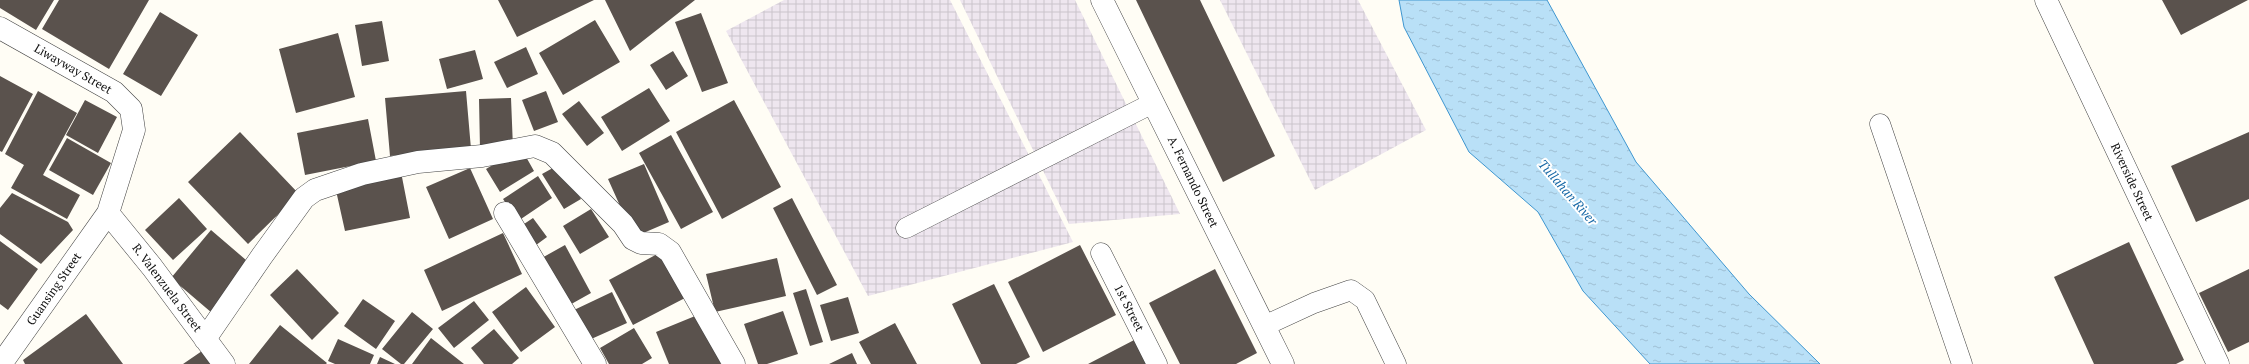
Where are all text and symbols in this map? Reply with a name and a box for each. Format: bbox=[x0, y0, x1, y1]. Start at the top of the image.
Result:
street label: Liwayway Street bbox=[32, 40, 115, 97]
street label: A. Fernando Street bbox=[1165, 134, 1222, 230]
street label: Riverside Street bbox=[2108, 140, 2157, 224]
water label: Tullahan River bbox=[1534, 155, 1602, 229]
street label: R. Valenzuela Street bbox=[129, 241, 206, 335]
street label: Guansing Street bbox=[23, 249, 85, 328]
street label: 1st Street bbox=[1111, 282, 1148, 334]

